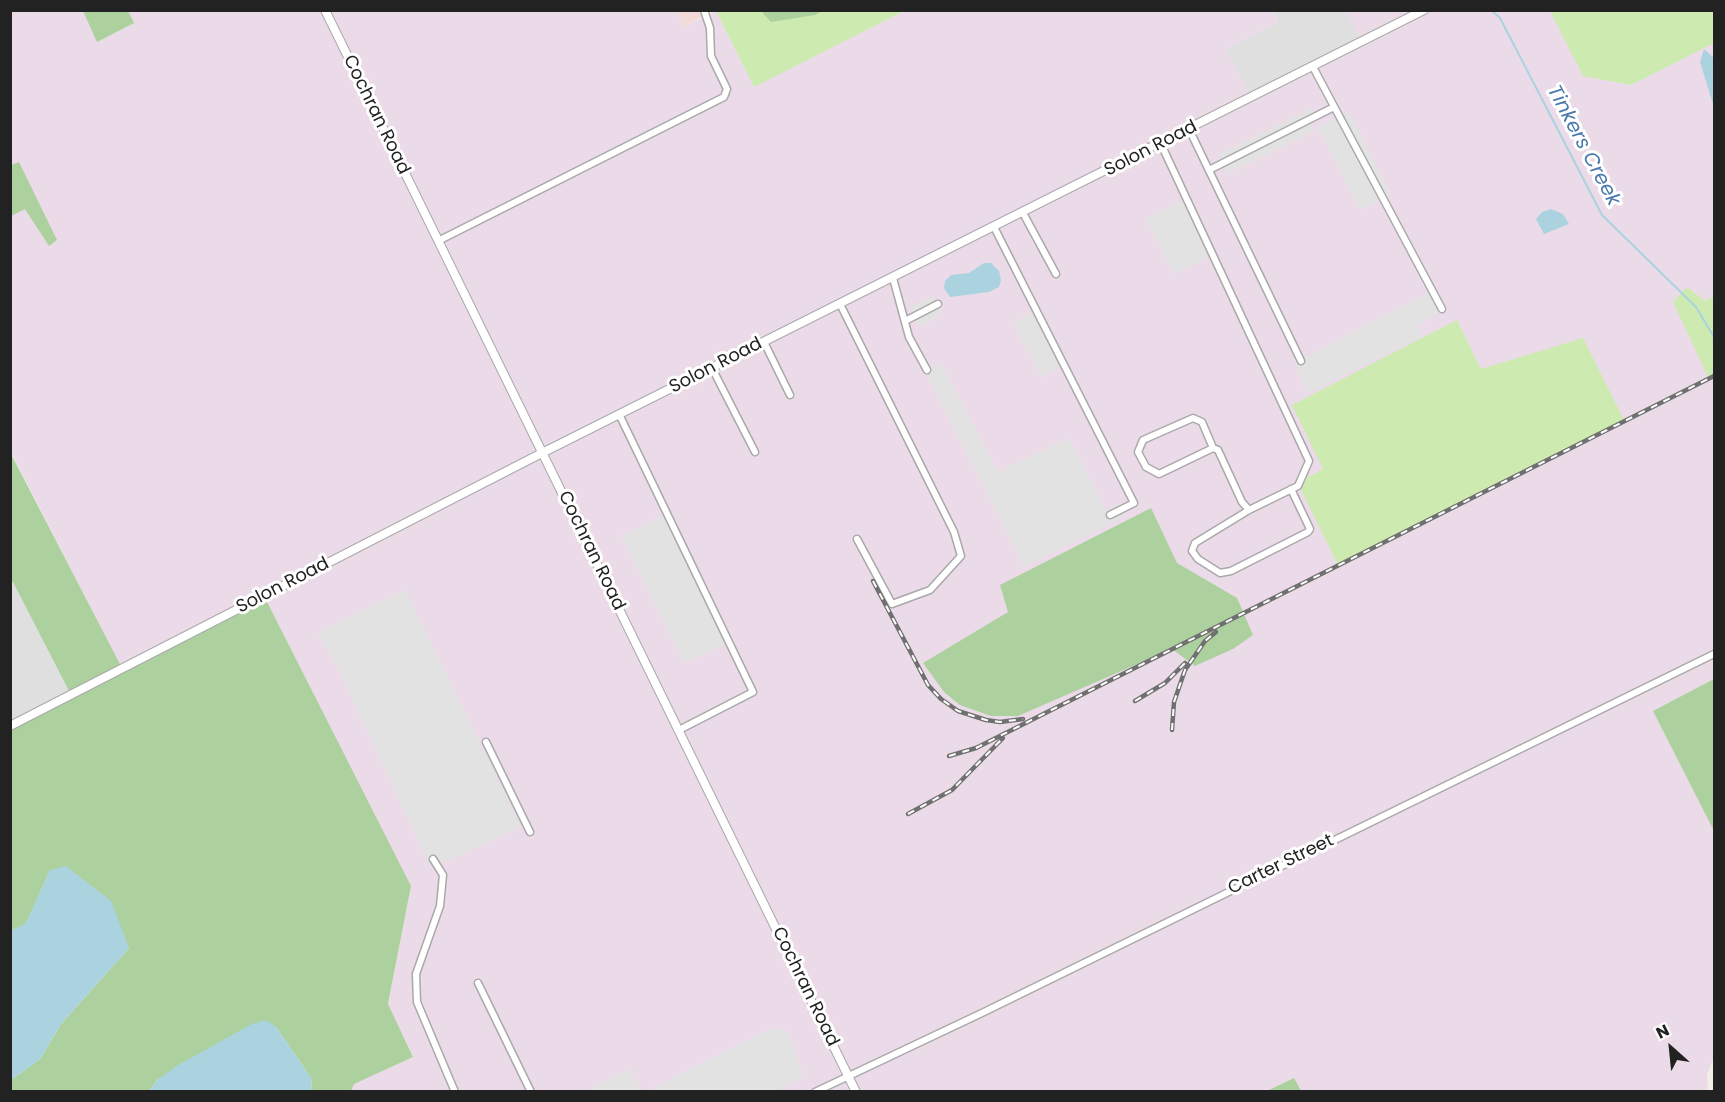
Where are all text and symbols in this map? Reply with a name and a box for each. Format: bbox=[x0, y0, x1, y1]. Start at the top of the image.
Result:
street label: Cochran Road bbox=[338, 52, 414, 178]
water label: Tinkers Creek bbox=[1541, 82, 1625, 210]
street label: Solon Road bbox=[1101, 116, 1201, 182]
street label: Solon Road bbox=[666, 333, 766, 399]
street label: Cochran Road bbox=[553, 488, 629, 614]
street label: Solon Road bbox=[233, 553, 333, 619]
street label: Carter Street bbox=[1225, 830, 1337, 900]
street label: Cochran Road bbox=[767, 924, 843, 1050]
north arrow bbox=[1641, 1018, 1701, 1078]
text: N bbox=[1652, 1019, 1673, 1045]

